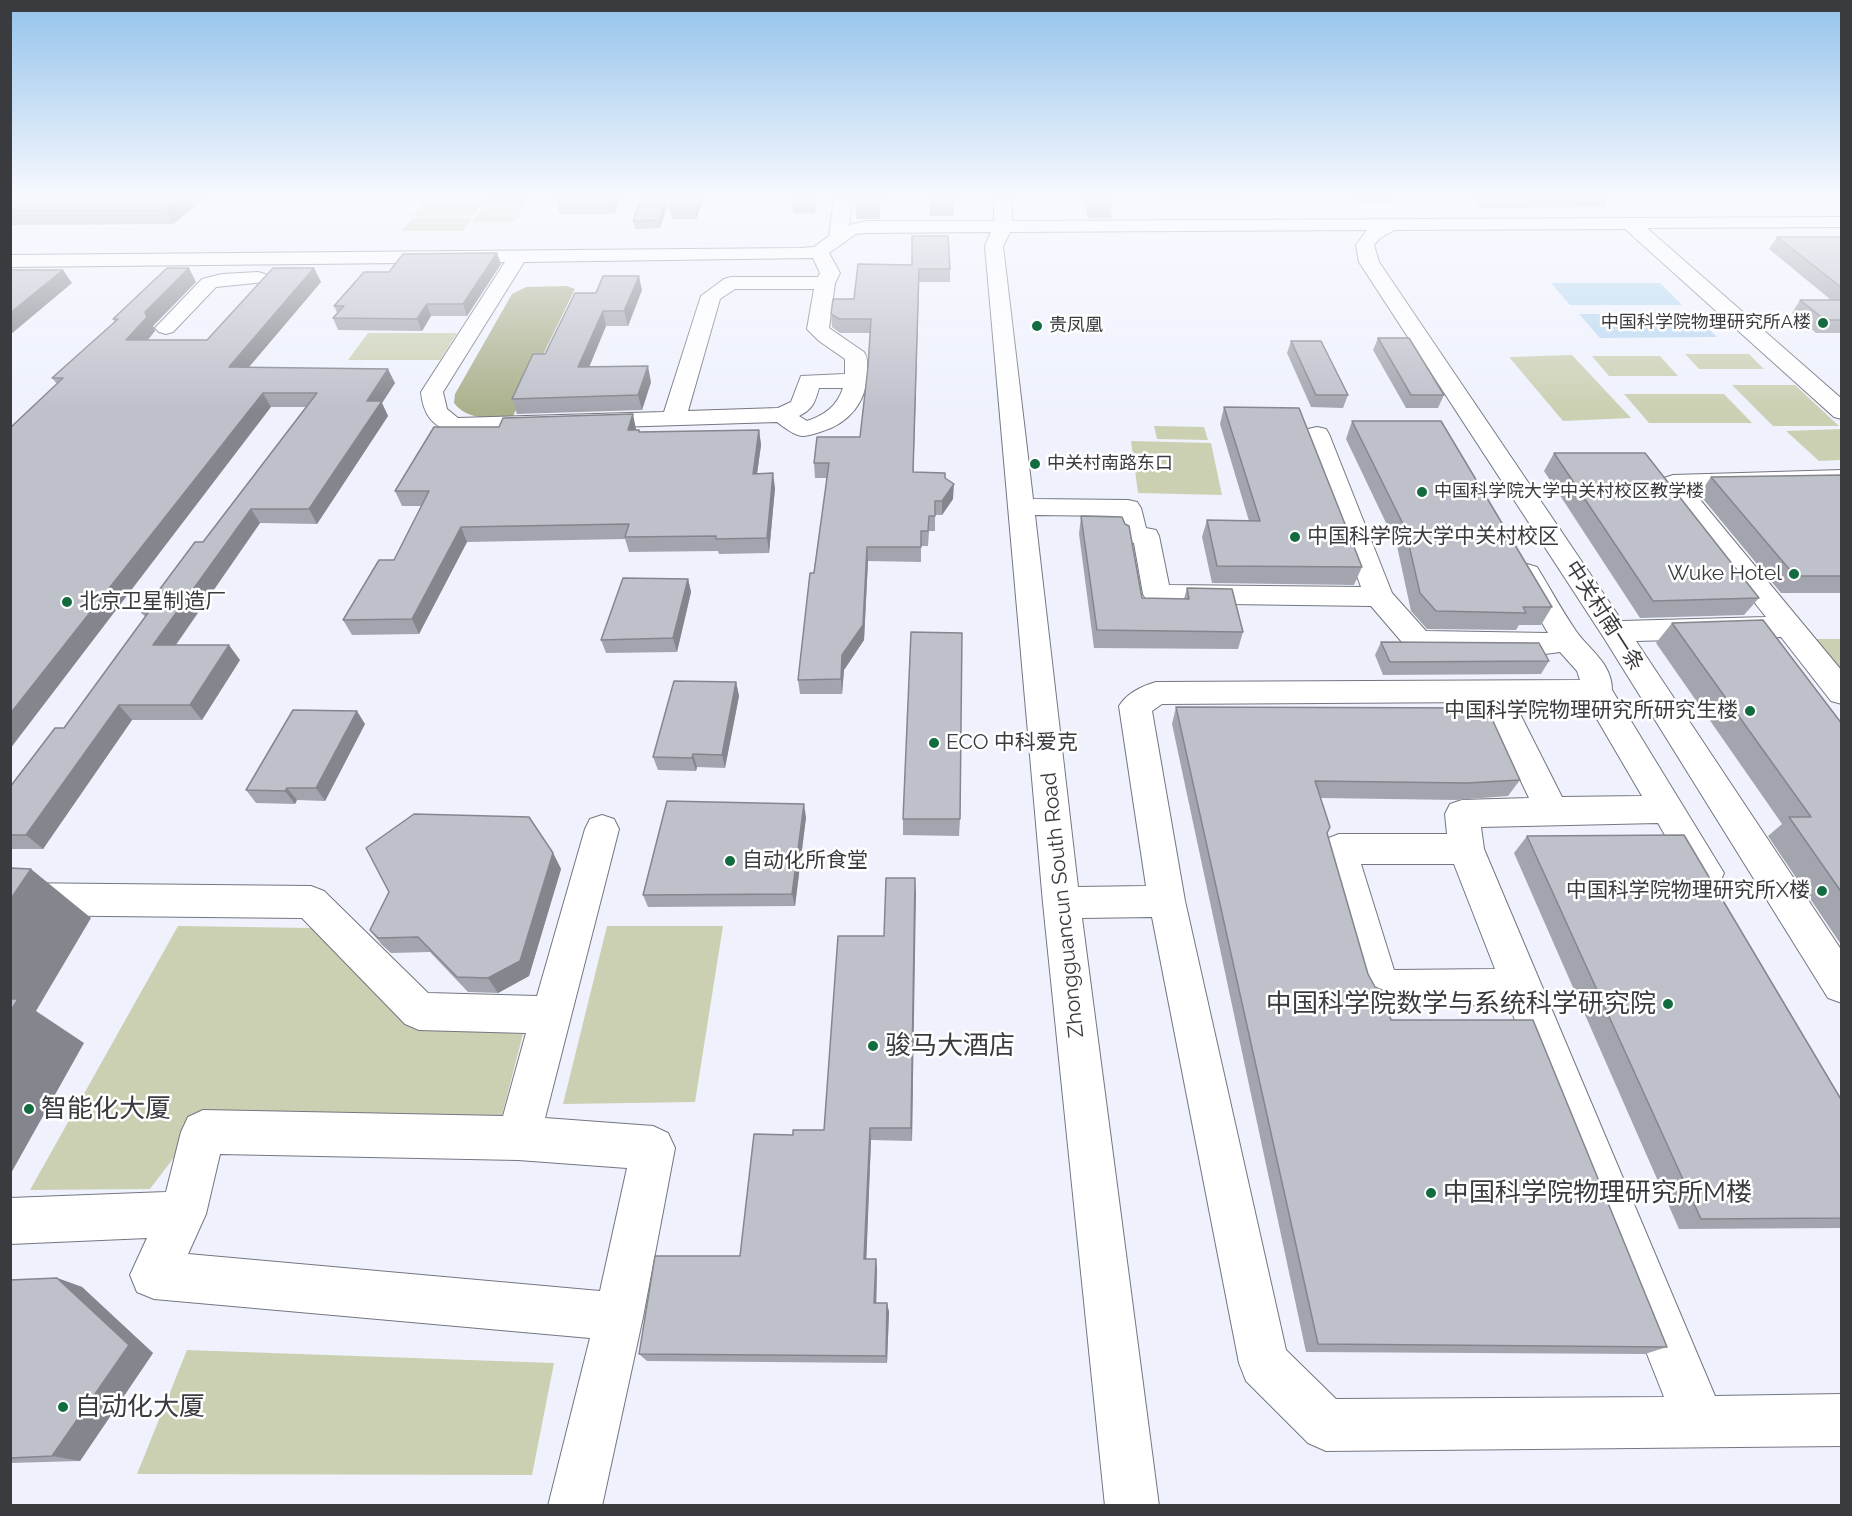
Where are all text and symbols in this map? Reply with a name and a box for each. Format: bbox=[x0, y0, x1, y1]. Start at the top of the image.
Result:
place label: 中国科学院物理研究所A楼 bbox=[1601, 312, 1811, 334]
place label: 贵凤凰 bbox=[1049, 315, 1103, 337]
marker: 中国科学院物理研究所A楼 bbox=[1816, 316, 1830, 330]
marker: 贵凤凰 bbox=[1030, 319, 1044, 333]
place label: 中关村南路东口 bbox=[1047, 453, 1173, 475]
marker: 中关村南路东口 bbox=[1028, 457, 1042, 471]
place label: 中国科学院大学中关村校区教学楼 bbox=[1434, 481, 1704, 503]
marker: 中国科学院大学中关村校区教学楼 bbox=[1415, 485, 1429, 499]
place label: 中国科学院大学中关村校区 bbox=[1307, 524, 1559, 550]
marker: 中国科学院大学中关村校区 bbox=[1288, 530, 1302, 544]
street label: 中关村南一条 bbox=[1559, 556, 1649, 676]
place label: Wuke Hotel bbox=[1668, 561, 1782, 587]
marker: Wuke Hotel bbox=[1787, 567, 1801, 581]
place label: 北京卫星制造厂 bbox=[79, 589, 226, 615]
marker: 北京卫星制造厂 bbox=[60, 595, 74, 609]
place label: 中国科学院物理研究所研究生楼 bbox=[1444, 698, 1738, 724]
marker: 中国科学院物理研究所研究生楼 bbox=[1743, 704, 1757, 718]
place label: ECO 中科爱克 bbox=[946, 730, 1078, 756]
marker: ECO 中科爱克 bbox=[927, 736, 941, 750]
street label: Zhongguancun South Road bbox=[1037, 771, 1089, 1039]
place label: 自动化所食堂 bbox=[742, 848, 868, 874]
marker: 自动化所食堂 bbox=[723, 854, 737, 868]
place label: 中国科学院物理研究所X楼 bbox=[1566, 878, 1810, 904]
marker: 中国科学院物理研究所X楼 bbox=[1815, 884, 1829, 898]
place label: 中国科学院数学与系统科学研究院 bbox=[1266, 988, 1656, 1020]
marker: 中国科学院数学与系统科学研究院 bbox=[1661, 997, 1675, 1011]
place label: 骏马大酒店 bbox=[885, 1030, 1015, 1062]
marker: 骏马大酒店 bbox=[866, 1039, 880, 1053]
place label: 智能化大厦 bbox=[41, 1093, 171, 1125]
marker: 智能化大厦 bbox=[22, 1102, 36, 1116]
place label: 中国科学院物理研究所M楼 bbox=[1443, 1177, 1752, 1209]
marker: 中国科学院物理研究所M楼 bbox=[1424, 1186, 1438, 1200]
place label: 自动化大厦 bbox=[75, 1391, 205, 1423]
marker: 自动化大厦 bbox=[56, 1400, 70, 1414]

